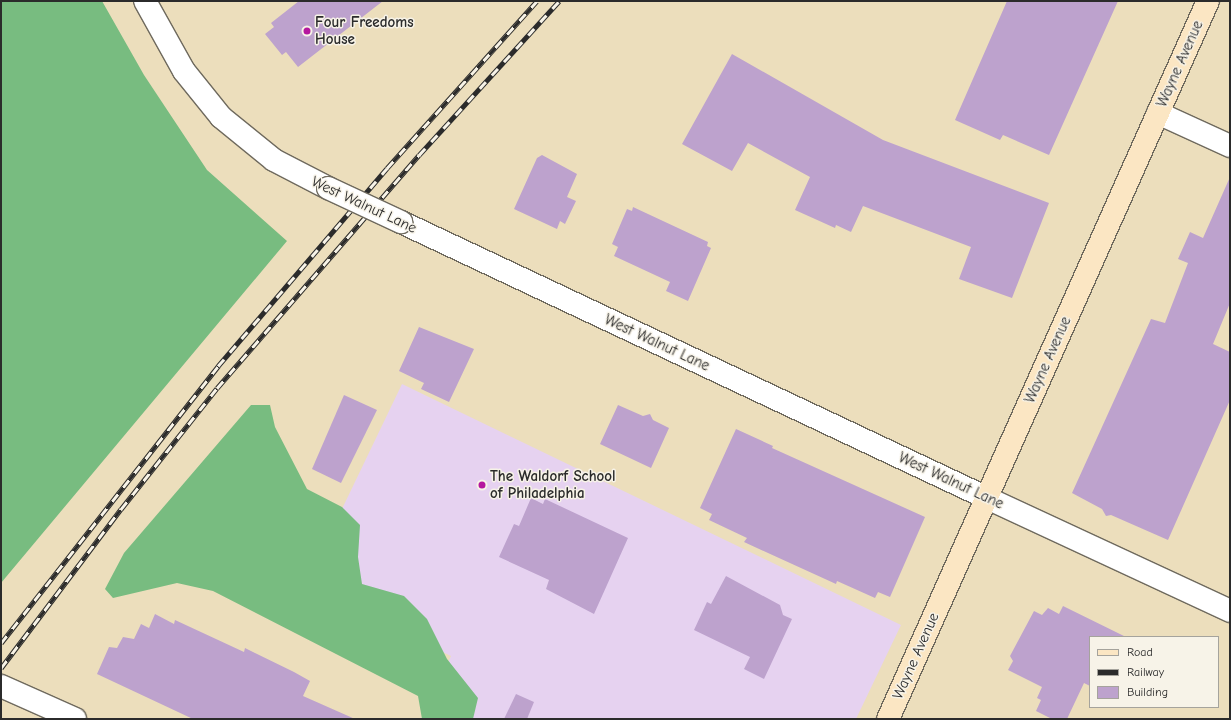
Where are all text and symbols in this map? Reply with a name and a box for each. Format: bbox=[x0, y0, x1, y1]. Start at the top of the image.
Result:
place label: Four Freedoms House bbox=[315, 13, 414, 48]
street label: Wayne Avenue bbox=[1153, 18, 1207, 110]
marker: Four Freedoms House bbox=[302, 26, 312, 36]
street label: West Walnut Lane bbox=[308, 173, 420, 237]
street label: West Walnut Lane bbox=[601, 311, 713, 375]
street label: Wayne Avenue bbox=[1021, 314, 1075, 406]
street label: West Walnut Lane bbox=[895, 449, 1007, 513]
place label: The Waldorf School of Philadelphia bbox=[490, 467, 616, 502]
marker: The Waldorf School of Philadelphia bbox=[477, 480, 487, 490]
street label: Wayne Avenue bbox=[889, 610, 943, 702]
legend bbox=[1089, 636, 1219, 708]
text: Road bbox=[1127, 645, 1153, 659]
text: Railway bbox=[1127, 665, 1164, 679]
text: Building bbox=[1127, 685, 1168, 699]

